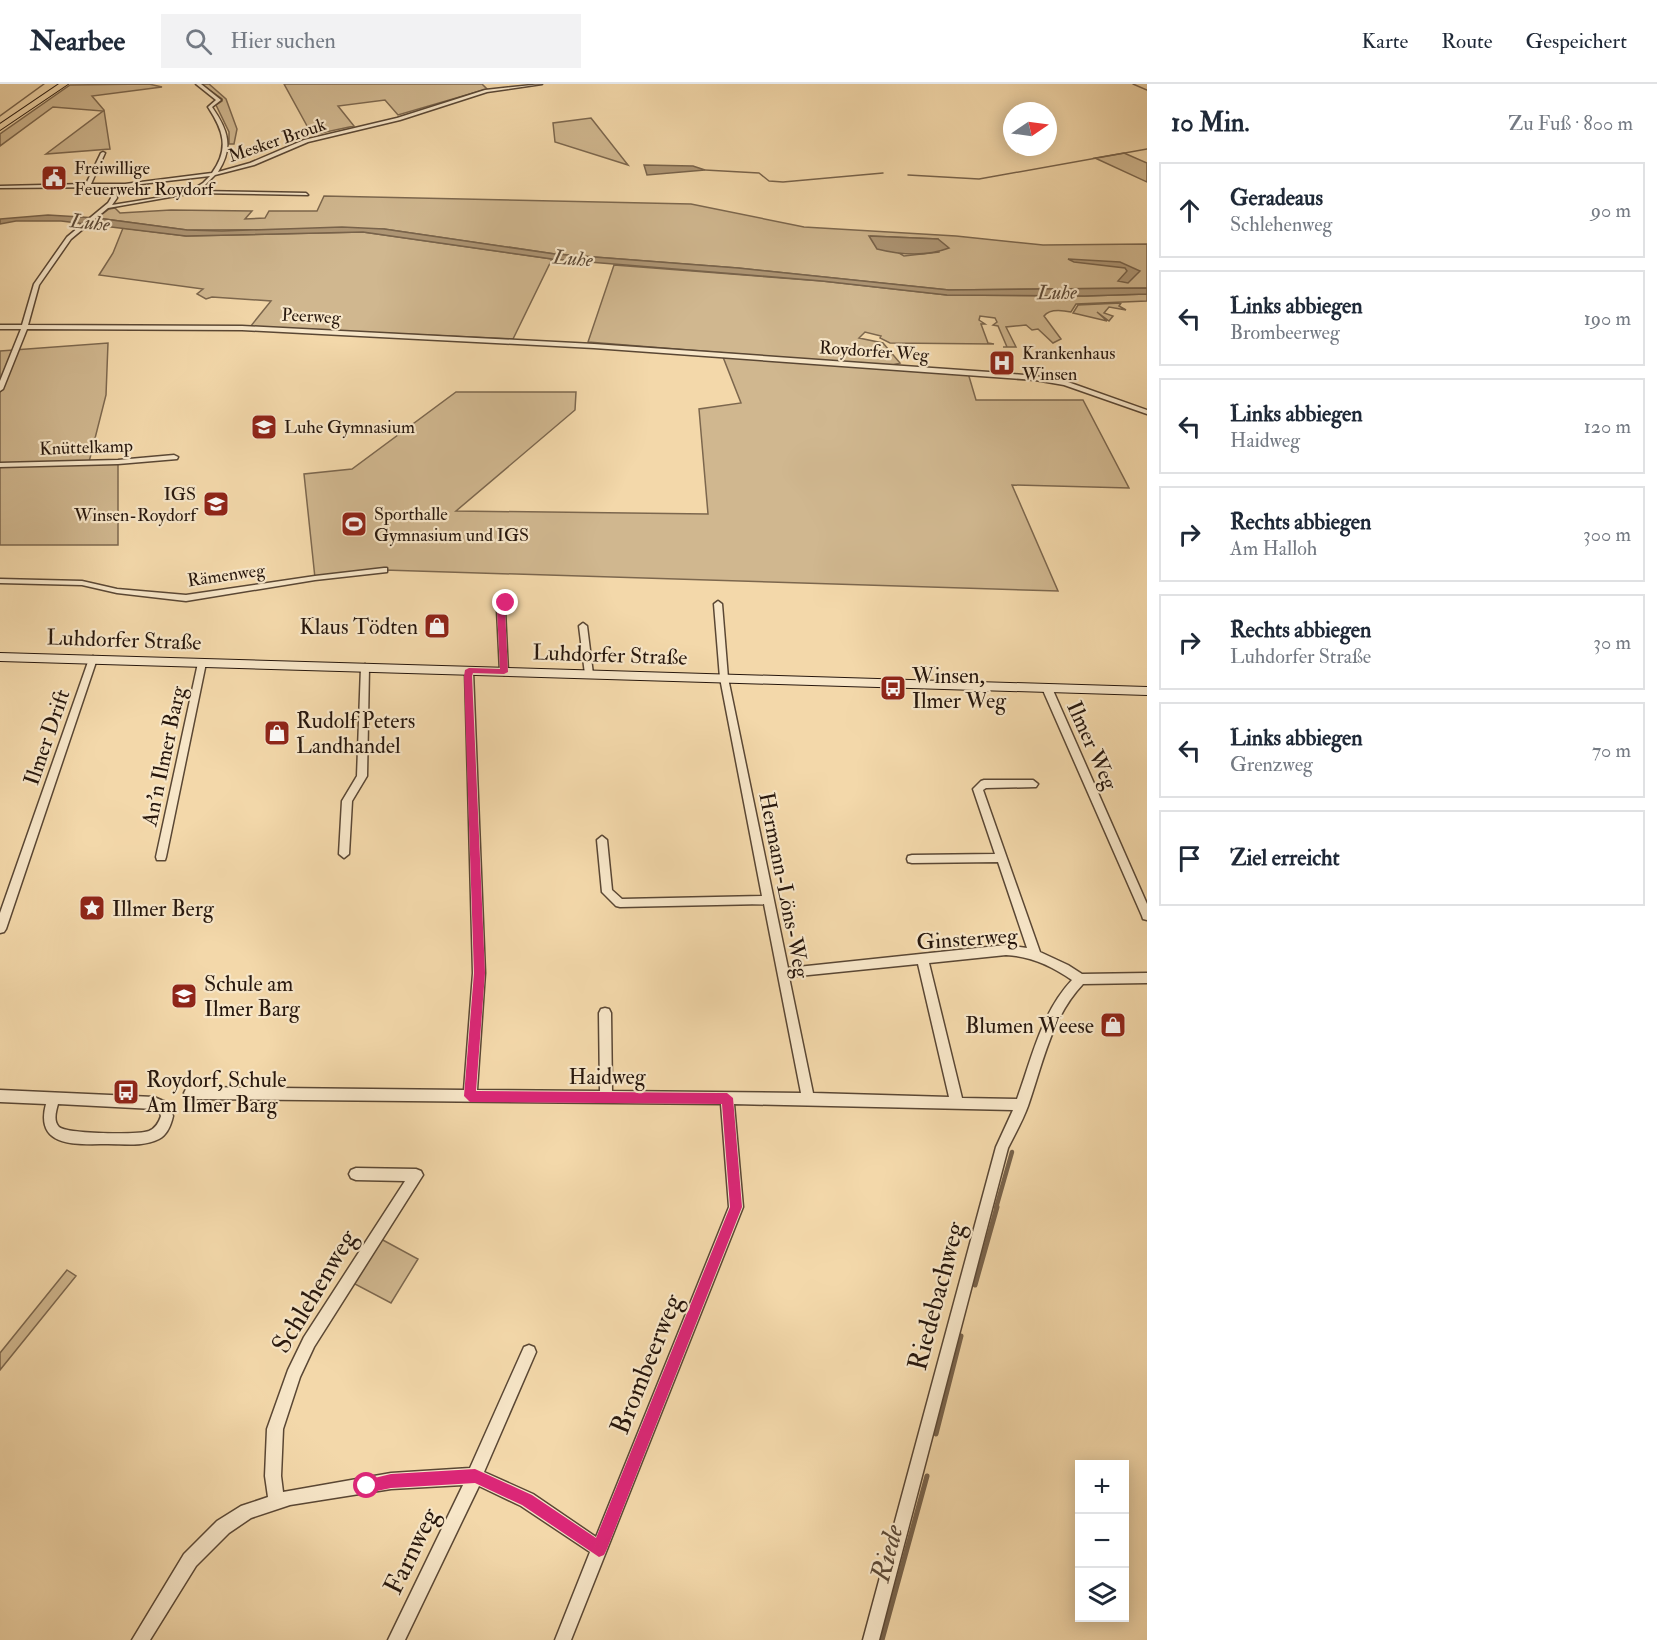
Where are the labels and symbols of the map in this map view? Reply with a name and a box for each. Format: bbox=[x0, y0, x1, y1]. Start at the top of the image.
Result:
north arrow bbox=[1003, 102, 1057, 156]
street label: Mesker Brouk bbox=[225, 113, 330, 168]
place label: Freiwillige Feuerwehr Roydorf bbox=[74, 157, 217, 201]
public building icon: Freiwillige Feuerwehr Roydorf bbox=[39, 163, 69, 193]
water label: Luhe bbox=[68, 208, 111, 237]
water label: Luhe bbox=[551, 244, 594, 273]
water label: Luhe bbox=[1036, 280, 1077, 305]
street label: Peerweg bbox=[281, 303, 342, 330]
street label: Roydorfer Weg bbox=[818, 336, 931, 367]
place label: Krankenhaus Winsen bbox=[1021, 342, 1115, 386]
hospital icon: Krankenhaus Winsen bbox=[987, 348, 1017, 378]
school or university icon: Luhe Gymnasium bbox=[249, 412, 279, 442]
place label: Luhe Gymnasium bbox=[284, 416, 415, 439]
street label: Knüttelkamp bbox=[39, 434, 133, 461]
place label: IGS Winsen-Roydorf bbox=[73, 483, 199, 527]
school or university icon: IGS Winsen-Roydorf bbox=[201, 489, 231, 519]
place label: Sporthalle Gymnasium und IGS bbox=[374, 503, 529, 547]
sports icon: Sporthalle Gymnasium und IGS bbox=[339, 509, 369, 539]
street label: Rämenweg bbox=[186, 559, 267, 592]
route end bbox=[492, 589, 518, 615]
shop icon: Klaus Tödten bbox=[422, 611, 452, 641]
place label: Klaus Tödten bbox=[300, 613, 418, 641]
street label: Luhdorfer Straße bbox=[46, 623, 202, 657]
street label: Luhdorfer Straße bbox=[532, 638, 688, 672]
place label: Winsen, Ilmer Weg bbox=[911, 662, 1007, 715]
bus stop icon: Winsen, Ilmer Weg bbox=[878, 673, 908, 703]
street label: An'n Ilmer Barg bbox=[135, 682, 193, 830]
street label: Ilmer Drift bbox=[17, 686, 76, 789]
street label: Ilmer Weg bbox=[1060, 697, 1124, 795]
place label: Rudolf Peters Landhandel bbox=[296, 707, 415, 760]
shop icon: Rudolf Peters Landhandel bbox=[262, 718, 292, 748]
street label: Hermann-Löns-Weg bbox=[752, 790, 816, 982]
place icon: Illmer Berg bbox=[77, 893, 107, 923]
place label: Illmer Berg bbox=[112, 895, 215, 923]
street label: Ginsterweg bbox=[916, 921, 1020, 956]
place label: Schule am Ilmer Barg bbox=[204, 970, 301, 1023]
school or university icon: Schule am Ilmer Barg bbox=[169, 981, 199, 1011]
shop icon: Blumen Weese bbox=[1098, 1010, 1128, 1040]
place label: Blumen Weese bbox=[965, 1012, 1094, 1040]
street label: Haidweg bbox=[569, 1063, 647, 1091]
place label: Roydorf, Schule Am Ilmer Barg bbox=[145, 1066, 287, 1119]
bus stop icon: Roydorf, Schule Am Ilmer Barg bbox=[111, 1077, 141, 1107]
street label: Riedebachweg bbox=[901, 1218, 972, 1374]
street label: Schlehenweg bbox=[265, 1223, 365, 1359]
street label: Brombeerweg bbox=[603, 1289, 690, 1439]
route start bbox=[353, 1472, 379, 1498]
street label: Farnweg bbox=[376, 1502, 447, 1600]
water label: Riede bbox=[863, 1520, 912, 1587]

